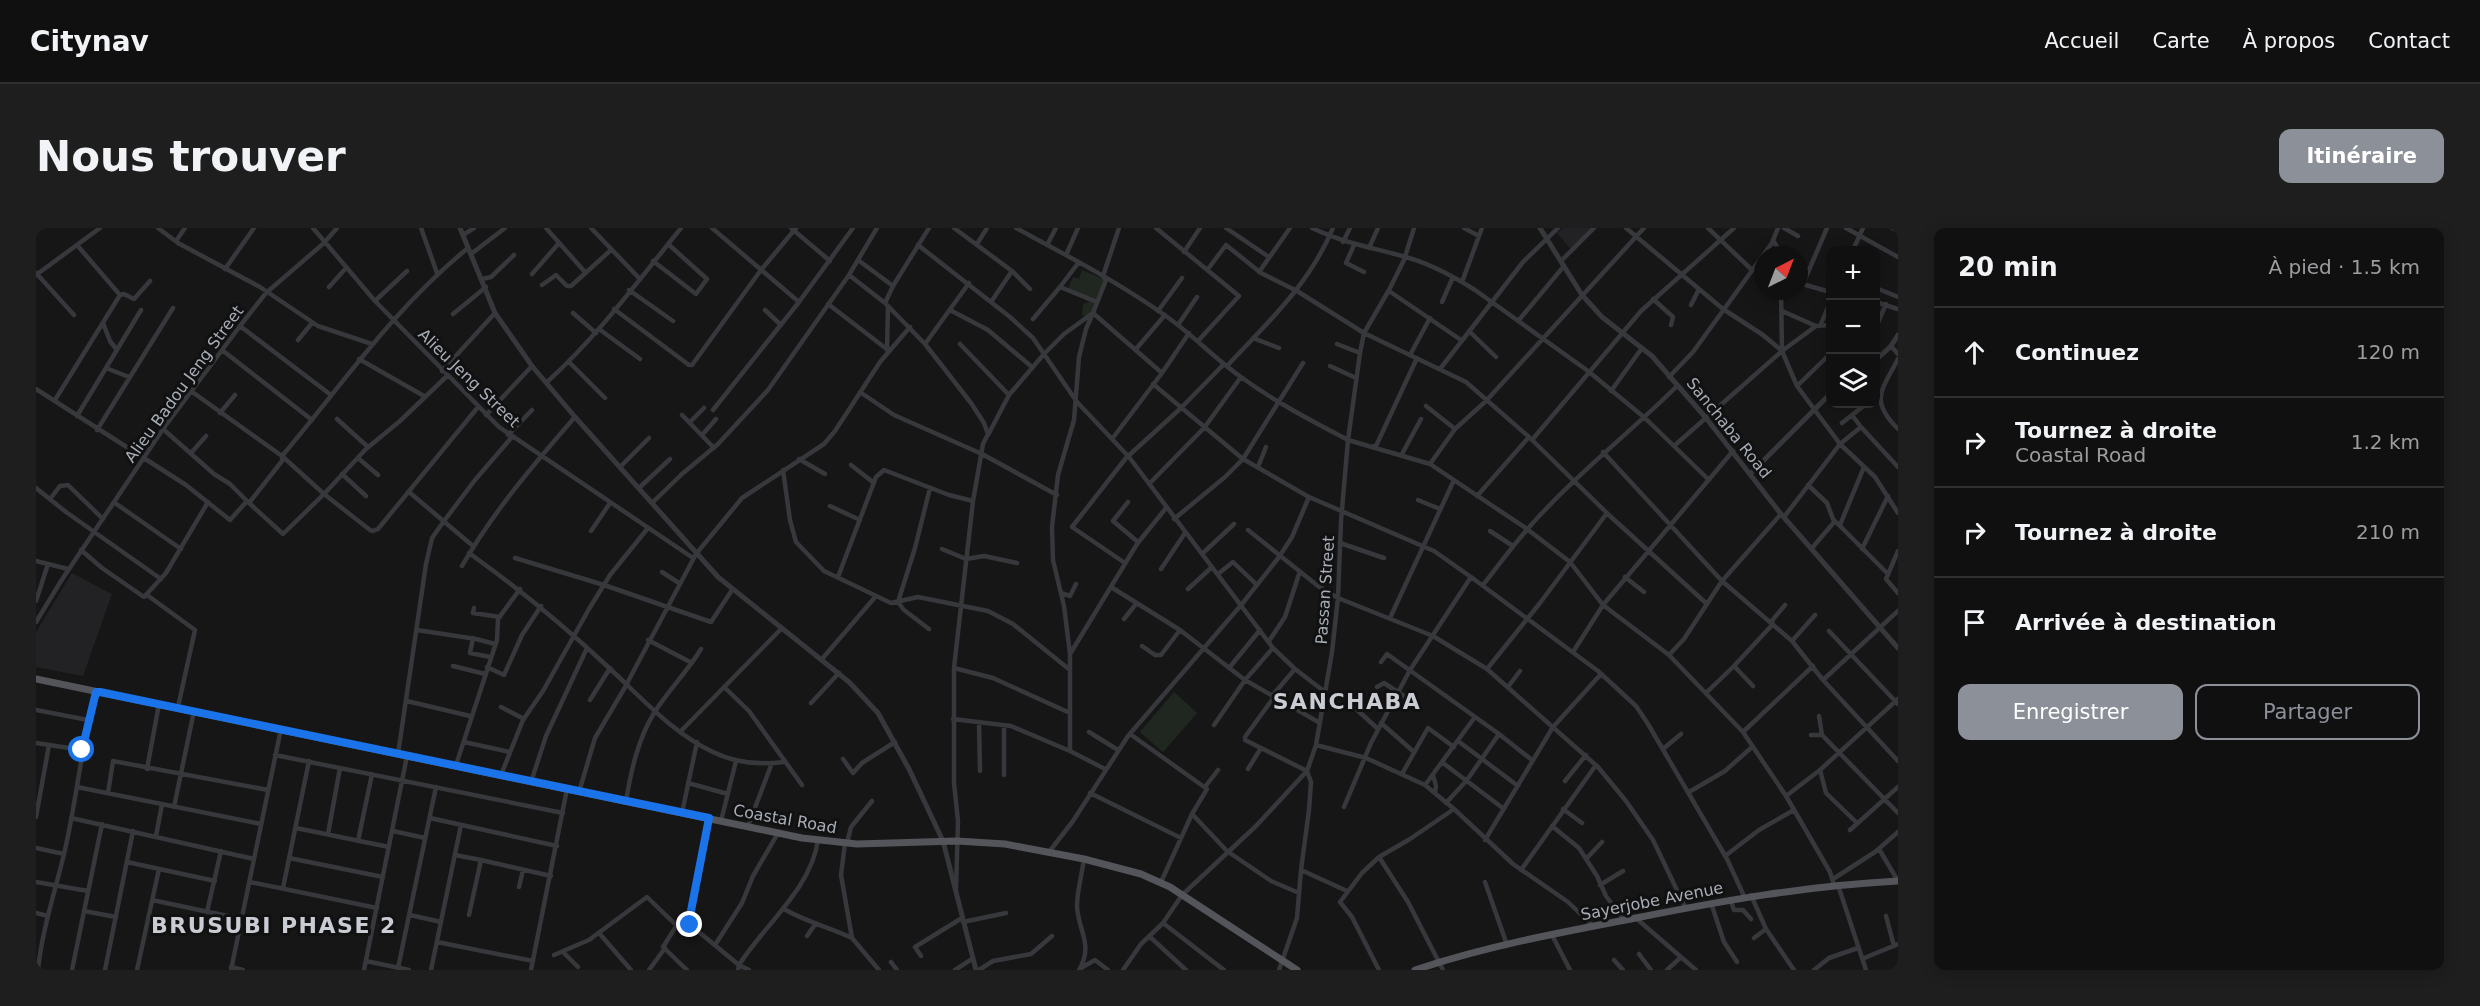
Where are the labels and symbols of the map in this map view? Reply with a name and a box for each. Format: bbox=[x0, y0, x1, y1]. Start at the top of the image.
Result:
north arrow bbox=[1754, 246, 1808, 300]
street label: Alieu Badou Jeng Street bbox=[121, 302, 247, 466]
street label: Alieu Jeng Street bbox=[414, 325, 524, 431]
street label: Sanchaba Road bbox=[1683, 374, 1775, 482]
street label: Passan Street bbox=[1312, 535, 1338, 645]
district label: SANCHABA bbox=[1273, 689, 1421, 714]
route start bbox=[68, 736, 94, 762]
street label: Coastal Road bbox=[732, 801, 838, 837]
street label: Sayerjobe Avenue bbox=[1579, 878, 1725, 924]
route end bbox=[676, 911, 702, 937]
district label: BRUSUBI PHASE 2 bbox=[151, 913, 397, 938]

